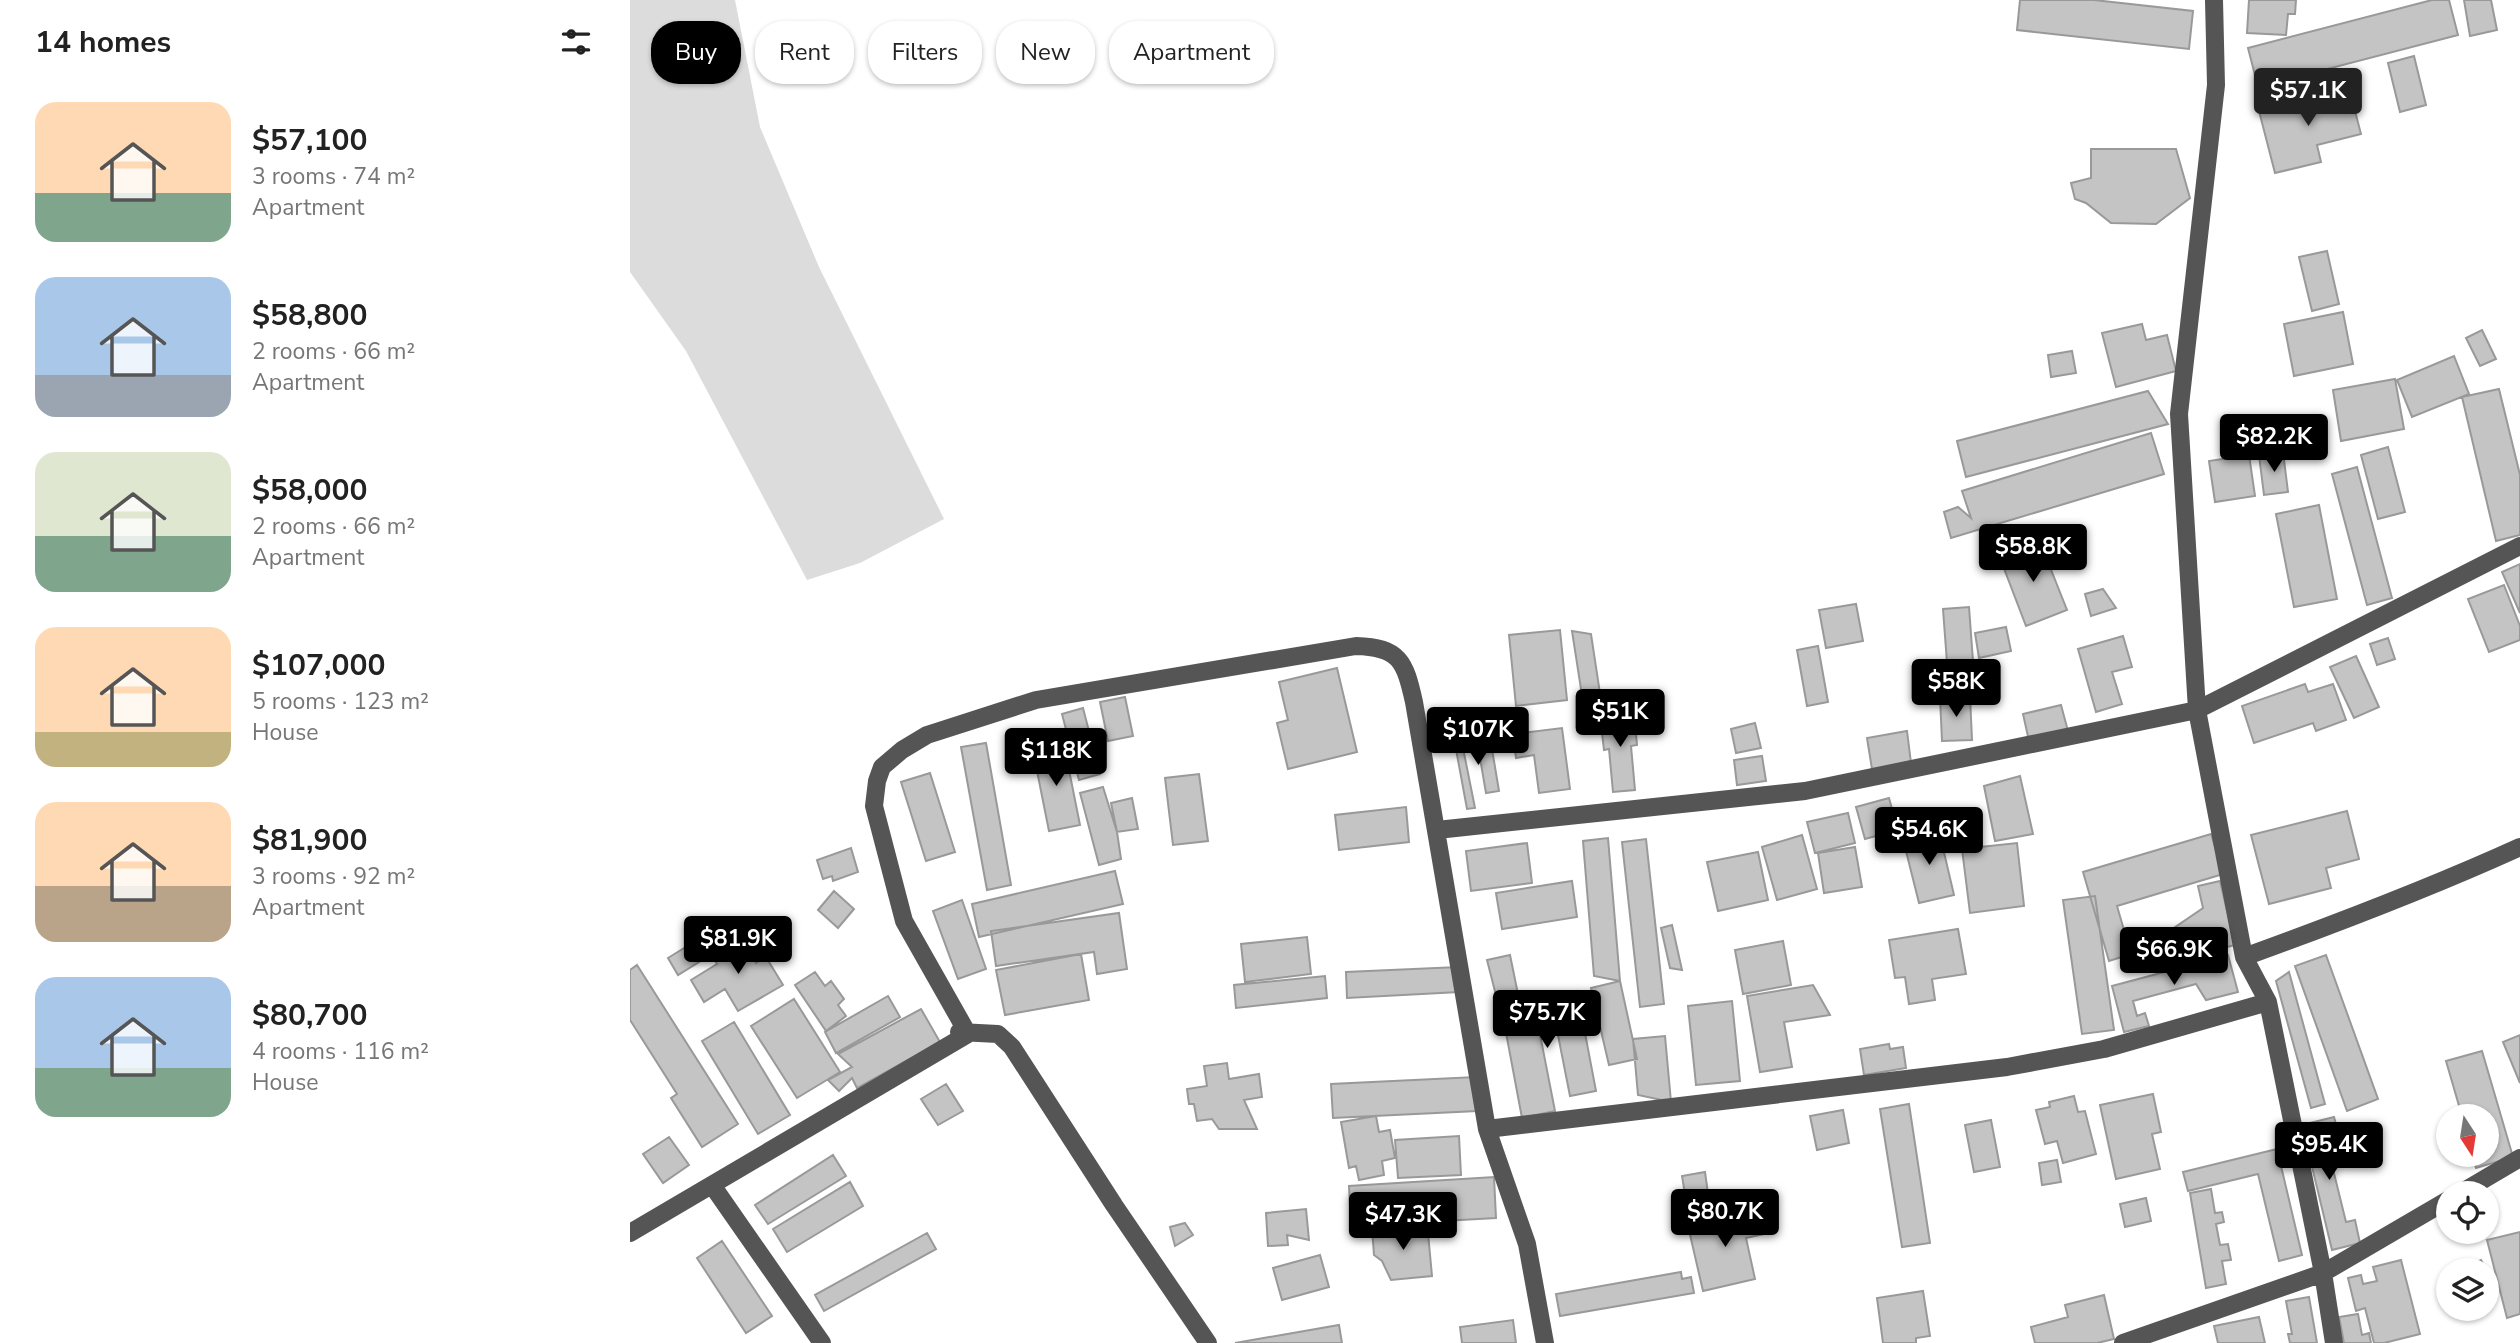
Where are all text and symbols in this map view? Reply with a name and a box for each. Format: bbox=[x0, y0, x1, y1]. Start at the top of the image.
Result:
chip: Buy bbox=[651, 21, 741, 84]
chip: Rent bbox=[755, 21, 854, 84]
chip: Filters bbox=[868, 21, 982, 84]
chip: New bbox=[996, 21, 1095, 84]
chip: Apartment bbox=[1109, 21, 1274, 84]
text: 14 homes bbox=[35, 22, 171, 63]
icon: filters bbox=[557, 23, 595, 61]
pin: $57.1K bbox=[2251, 68, 2365, 128]
text: $57.1K bbox=[2270, 75, 2346, 106]
text: $57,100 bbox=[252, 120, 367, 161]
icon: home bbox=[91, 130, 175, 214]
text: 3 rooms · 74 m² bbox=[252, 161, 415, 192]
text: Apartment bbox=[252, 192, 364, 223]
text: $58,800 bbox=[252, 295, 367, 336]
icon: home bbox=[91, 305, 175, 389]
text: 2 rooms · 66 m² bbox=[252, 336, 415, 367]
text: Apartment bbox=[252, 367, 364, 398]
pin: $82.2K bbox=[2217, 414, 2331, 474]
text: $82.2K bbox=[2236, 421, 2312, 452]
text: $58,000 bbox=[252, 470, 367, 511]
icon: home bbox=[91, 480, 175, 564]
text: 2 rooms · 66 m² bbox=[252, 511, 415, 542]
pin: $58.8K bbox=[1976, 524, 2090, 584]
text: $58.8K bbox=[1995, 531, 2071, 562]
text: Apartment bbox=[252, 542, 364, 573]
text: $107,000 bbox=[252, 645, 385, 686]
icon: home bbox=[91, 655, 175, 739]
pin: $58K bbox=[1915, 660, 1997, 719]
text: $58K bbox=[1928, 666, 1984, 697]
text: 5 rooms · 123 m² bbox=[252, 686, 429, 717]
pin: $51K bbox=[1579, 690, 1661, 749]
text: $51K bbox=[1592, 696, 1648, 727]
pin: $107K bbox=[1429, 708, 1527, 767]
text: $107K bbox=[1443, 714, 1513, 745]
text: House bbox=[252, 717, 319, 748]
pin: $118K bbox=[1007, 728, 1105, 788]
text: $118K bbox=[1021, 735, 1091, 766]
pin: $54.6K bbox=[1872, 808, 1986, 867]
text: $54.6K bbox=[1891, 814, 1967, 845]
text: $81,900 bbox=[252, 820, 367, 861]
icon: home bbox=[91, 830, 175, 914]
text: 3 rooms · 92 m² bbox=[252, 861, 415, 892]
text: Apartment bbox=[252, 892, 364, 923]
pin: $81.9K bbox=[681, 916, 795, 976]
text: $81.9K bbox=[700, 923, 776, 954]
pin: $66.9K bbox=[2117, 928, 2231, 987]
text: $66.9K bbox=[2136, 934, 2212, 965]
pin: $75.7K bbox=[1490, 990, 1604, 1050]
text: $80,700 bbox=[252, 995, 367, 1036]
text: $75.7K bbox=[1509, 997, 1585, 1028]
icon: home bbox=[91, 1005, 175, 1089]
text: 4 rooms · 116 m² bbox=[252, 1036, 429, 1067]
text: House bbox=[252, 1067, 319, 1098]
north arrow bbox=[2436, 1104, 2499, 1167]
map controls bbox=[2436, 1104, 2499, 1321]
pin: $95.4K bbox=[2272, 1122, 2386, 1182]
text: $95.4K bbox=[2291, 1129, 2367, 1160]
button: locate bbox=[2436, 1181, 2499, 1244]
pin: $80.7K bbox=[1668, 1190, 1782, 1249]
pin: $47.3K bbox=[1346, 1192, 1460, 1252]
text: $80.7K bbox=[1687, 1196, 1763, 1227]
text: $47.3K bbox=[1365, 1199, 1441, 1230]
button: layers bbox=[2436, 1258, 2499, 1321]

